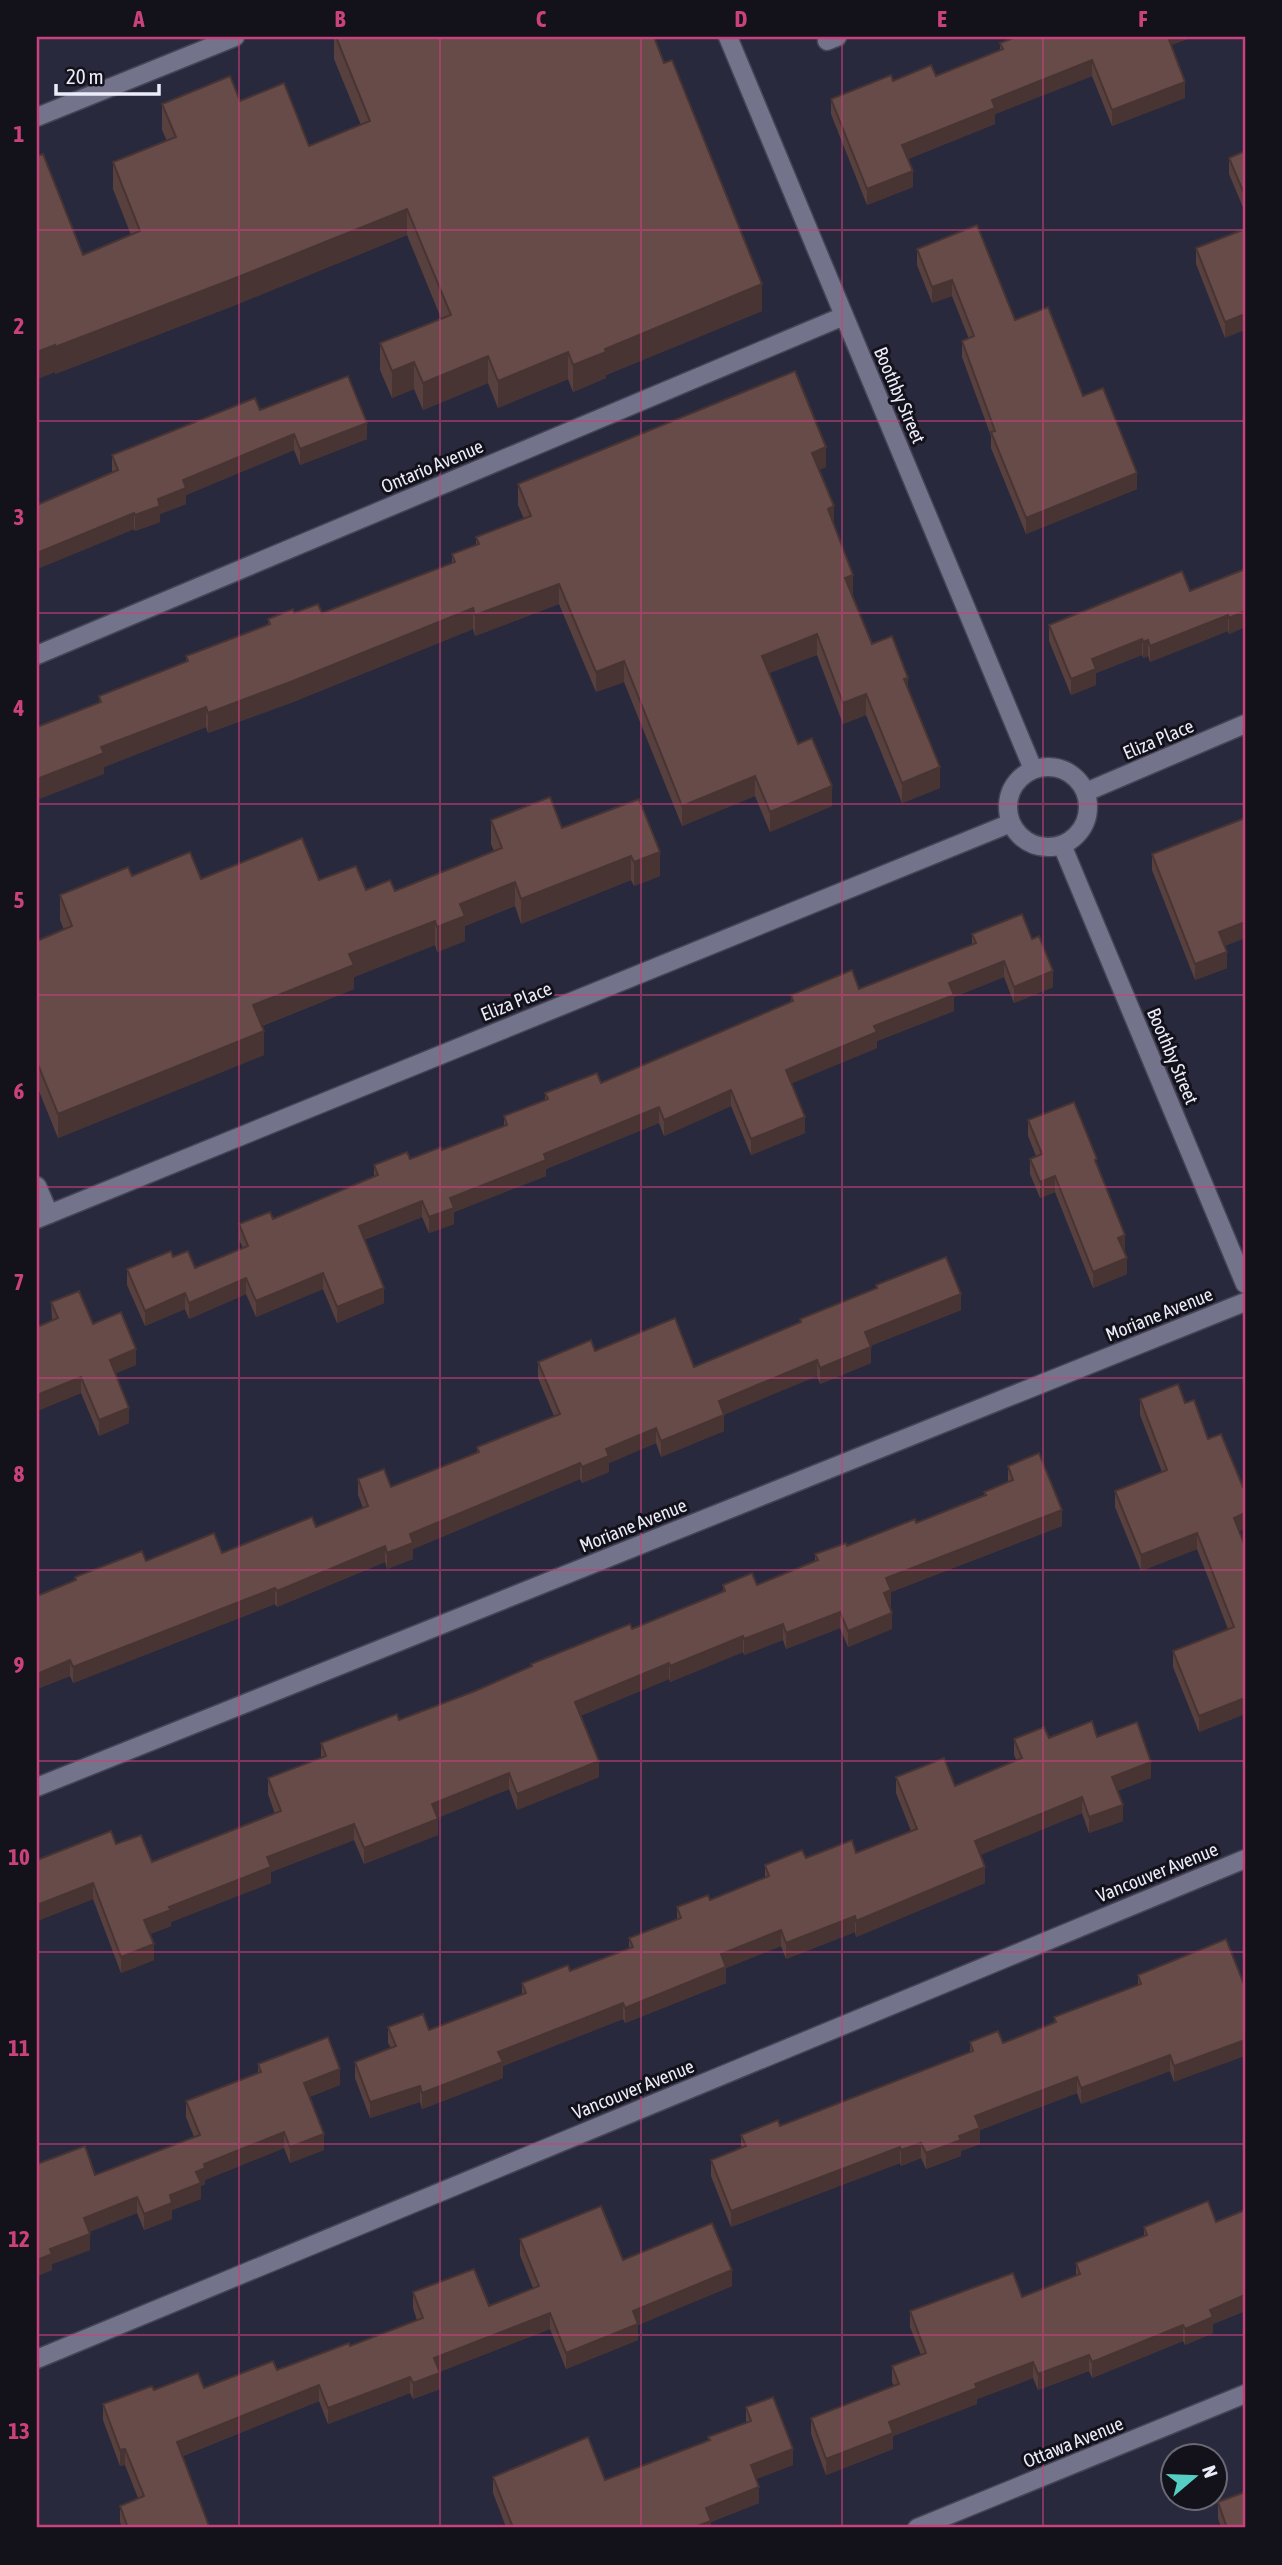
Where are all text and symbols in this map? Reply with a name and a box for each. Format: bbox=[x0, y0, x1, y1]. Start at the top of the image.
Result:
text: A bbox=[132, 6, 145, 32]
text: B bbox=[335, 6, 346, 32]
text: C bbox=[536, 6, 547, 32]
text: D bbox=[735, 6, 748, 32]
text: E bbox=[937, 6, 947, 32]
text: F bbox=[1138, 6, 1148, 32]
scale bar bbox=[56, 52, 159, 96]
text: 20 m bbox=[66, 64, 104, 88]
text: 1 bbox=[14, 121, 25, 147]
text: 2 bbox=[14, 313, 24, 339]
street label: Boothby Street bbox=[870, 344, 930, 446]
street label: Ontario Avenue bbox=[378, 435, 486, 497]
text: 3 bbox=[14, 504, 24, 530]
text: 4 bbox=[13, 695, 25, 721]
street label: Eliza Place bbox=[1119, 714, 1197, 764]
text: 5 bbox=[14, 887, 25, 913]
street label: Eliza Place bbox=[477, 977, 555, 1025]
street label: Boothby Street bbox=[1143, 1005, 1203, 1107]
text: 6 bbox=[14, 1078, 25, 1104]
text: 7 bbox=[14, 1269, 24, 1295]
street label: Moriane Avenue bbox=[1102, 1283, 1216, 1345]
text: 8 bbox=[14, 1461, 25, 1487]
street label: Moriane Avenue bbox=[576, 1494, 690, 1556]
text: 9 bbox=[14, 1652, 25, 1678]
street label: Vancouver Avenue bbox=[1093, 1838, 1221, 1906]
text: 10 bbox=[8, 1844, 30, 1870]
text: 11 bbox=[8, 2035, 30, 2061]
street label: Vancouver Avenue bbox=[569, 2055, 697, 2123]
text: 12 bbox=[8, 2226, 30, 2252]
street label: Ottawa Avenue bbox=[1020, 2412, 1126, 2472]
text: 13 bbox=[8, 2418, 30, 2444]
north arrow bbox=[1160, 2442, 1230, 2512]
text: N bbox=[1198, 2463, 1222, 2480]

